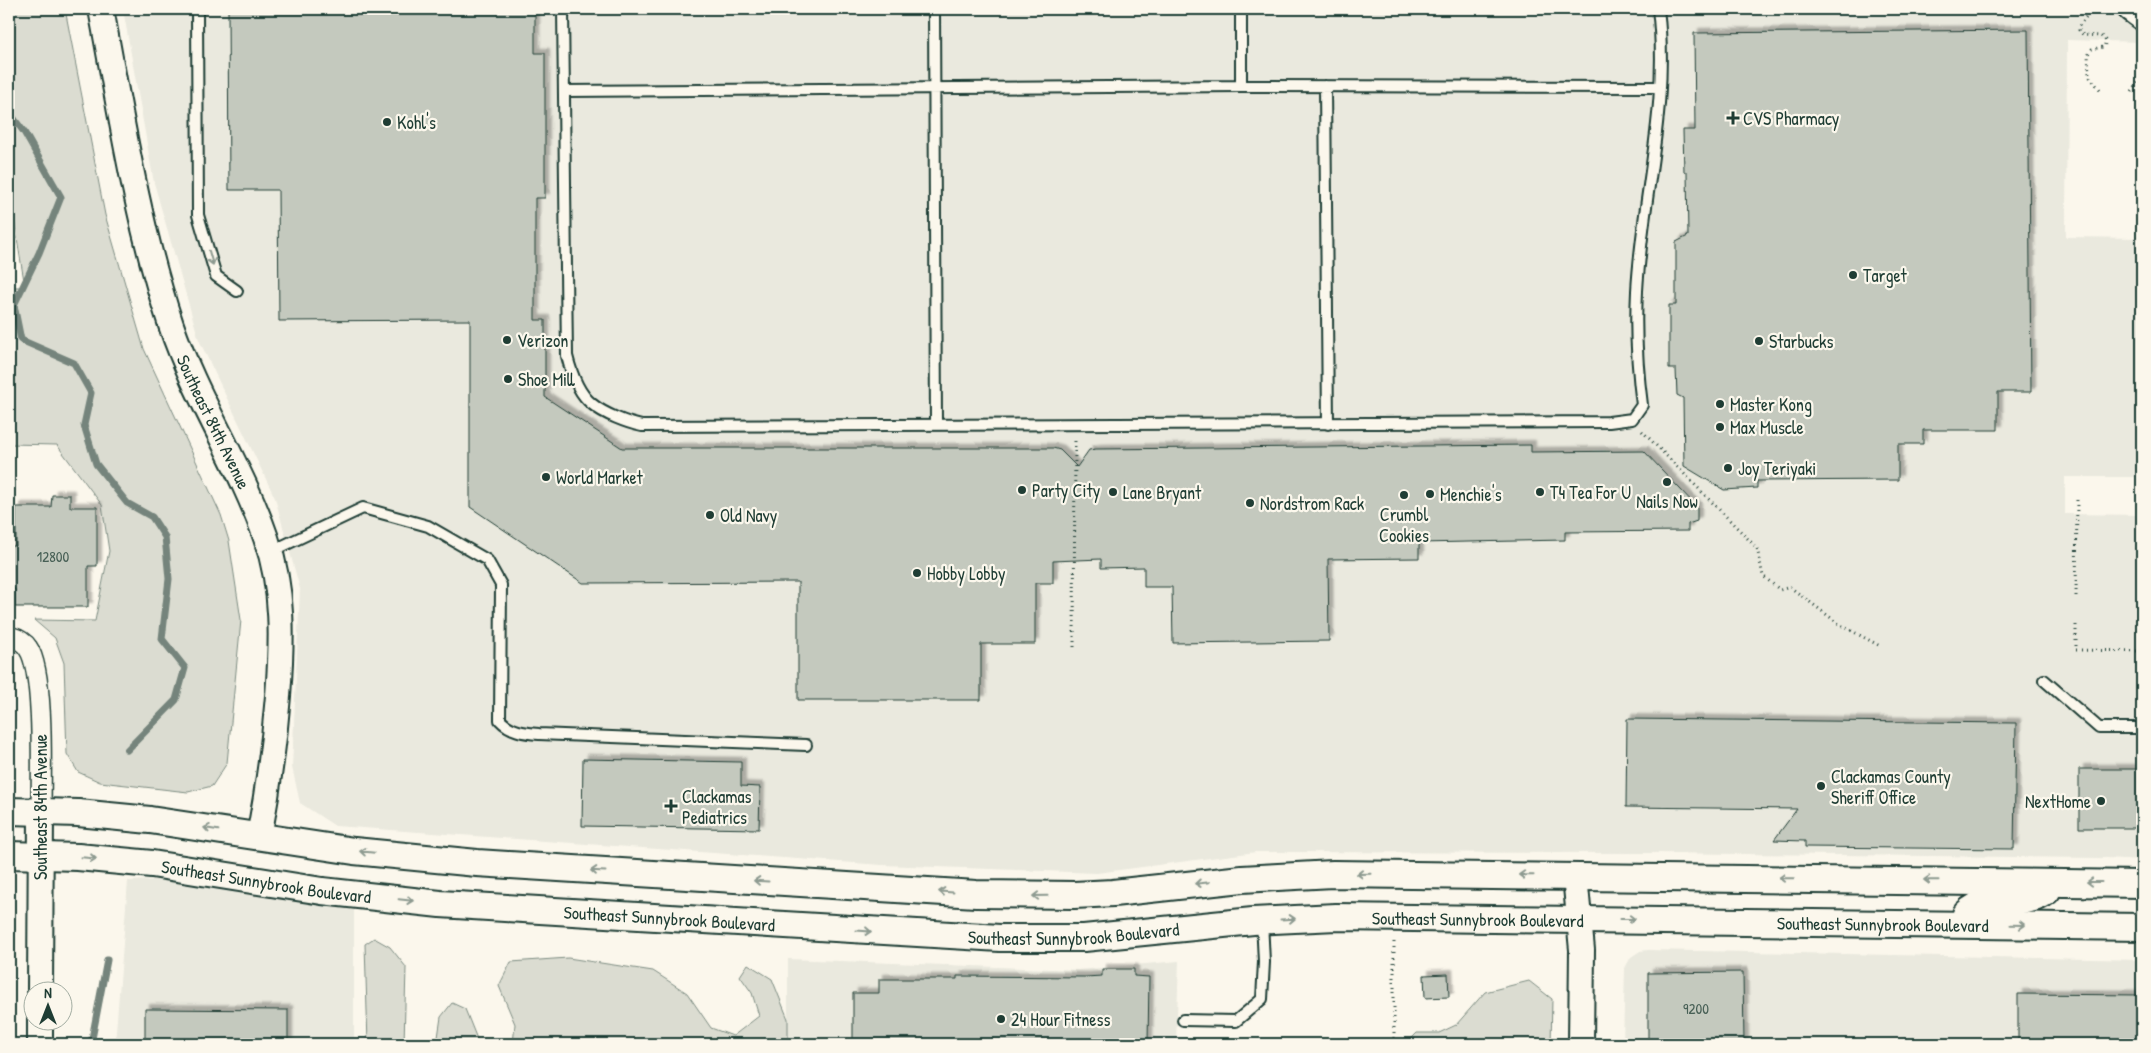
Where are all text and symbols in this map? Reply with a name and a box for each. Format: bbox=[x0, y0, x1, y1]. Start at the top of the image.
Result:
place label: CVS Pharmacy bbox=[1743, 106, 1840, 131]
place label: Kohl's bbox=[397, 110, 436, 135]
marker: CVS Pharmacy bbox=[1727, 112, 1739, 124]
marker: Kohl's bbox=[381, 116, 393, 128]
one-way arrow bbox=[206, 250, 216, 266]
place label: Target bbox=[1863, 263, 1908, 288]
marker: Target bbox=[1847, 269, 1859, 281]
place label: Verizon bbox=[517, 328, 568, 353]
place label: Starbucks bbox=[1769, 329, 1834, 354]
marker: Verizon bbox=[501, 334, 513, 346]
marker: Starbucks bbox=[1753, 335, 1765, 347]
street label: Southeast 84th Avenue bbox=[171, 351, 257, 493]
place label: Shoe Mill bbox=[518, 367, 575, 392]
marker: Shoe Mill bbox=[502, 373, 514, 385]
place label: Master Kong bbox=[1730, 392, 1812, 417]
marker: Master Kong bbox=[1714, 398, 1726, 410]
place label: Max Muscle bbox=[1730, 415, 1804, 440]
marker: Max Muscle bbox=[1714, 421, 1726, 433]
place label: Joy Teriyaki bbox=[1738, 456, 1816, 481]
marker: Joy Teriyaki bbox=[1722, 462, 1734, 474]
place label: World Market bbox=[556, 465, 644, 490]
marker: World Market bbox=[540, 471, 552, 483]
marker: Nails Now bbox=[1661, 476, 1673, 488]
place label: Party City bbox=[1032, 478, 1101, 503]
place label: Lane Bryant bbox=[1123, 480, 1202, 505]
place label: T4 Tea For U bbox=[1550, 480, 1631, 505]
place label: Menchie's bbox=[1440, 482, 1502, 507]
marker: Party City bbox=[1016, 484, 1028, 496]
marker: Lane Bryant bbox=[1107, 486, 1119, 498]
marker: T4 Tea For U bbox=[1534, 486, 1546, 498]
marker: Menchie's bbox=[1424, 488, 1436, 500]
marker: Crumbl Cookies bbox=[1398, 489, 1410, 501]
place label: Nails Now bbox=[1636, 489, 1698, 514]
place label: Nordstrom Rack bbox=[1260, 491, 1365, 516]
marker: Nordstrom Rack bbox=[1244, 497, 1256, 509]
place label: Crumbl Cookies bbox=[1379, 502, 1429, 548]
place label: Old Navy bbox=[720, 503, 778, 528]
marker: Old Navy bbox=[704, 509, 716, 521]
house number: 12800 bbox=[37, 546, 69, 567]
place label: Hobby Lobby bbox=[927, 561, 1006, 586]
marker: Hobby Lobby bbox=[911, 567, 923, 579]
street label: Southeast 84th Avenue bbox=[28, 734, 53, 880]
place label: Clackamas County Sheriff Office bbox=[1831, 764, 1951, 810]
marker: Clackamas County Sheriff Office bbox=[1815, 780, 1827, 792]
place label: Clackamas Pediatrics bbox=[682, 784, 752, 830]
place label: NextHome bbox=[2025, 789, 2091, 814]
marker: NextHome bbox=[2095, 795, 2107, 807]
marker: Clackamas Pediatrics bbox=[664, 799, 678, 813]
one-way arrow bbox=[203, 824, 219, 834]
one-way arrow bbox=[359, 847, 375, 857]
street label: Southeast Sunnybrook Boulevard bbox=[160, 853, 372, 909]
one-way arrow bbox=[80, 854, 96, 863]
one-way arrow bbox=[591, 867, 607, 876]
one-way arrow bbox=[1356, 869, 1372, 878]
one-way arrow bbox=[1519, 871, 1535, 880]
one-way arrow bbox=[1778, 874, 1794, 883]
one-way arrow bbox=[753, 876, 769, 885]
one-way arrow bbox=[1923, 876, 1939, 885]
one-way arrow bbox=[2086, 877, 2102, 887]
one-way arrow bbox=[1194, 878, 1210, 888]
one-way arrow bbox=[938, 888, 954, 897]
one-way arrow bbox=[1032, 891, 1048, 901]
one-way arrow bbox=[398, 895, 414, 905]
street label: Southeast Sunnybrook Boulevard bbox=[563, 899, 776, 937]
street label: Southeast Sunnybrook Boulevard bbox=[1372, 905, 1584, 933]
street label: Southeast Sunnybrook Boulevard bbox=[1777, 910, 1989, 938]
one-way arrow bbox=[1279, 914, 1295, 923]
one-way arrow bbox=[1620, 914, 1636, 924]
street label: Southeast Sunnybrook Boulevard bbox=[967, 916, 1180, 951]
one-way arrow bbox=[2010, 920, 2026, 929]
one-way arrow bbox=[856, 927, 872, 936]
north arrow bbox=[22, 980, 72, 1030]
text: N bbox=[44, 983, 52, 1002]
house number: 9200 bbox=[1683, 998, 1709, 1019]
place label: 24 Hour Fitness bbox=[1011, 1007, 1110, 1032]
marker: 24 Hour Fitness bbox=[995, 1013, 1007, 1025]

